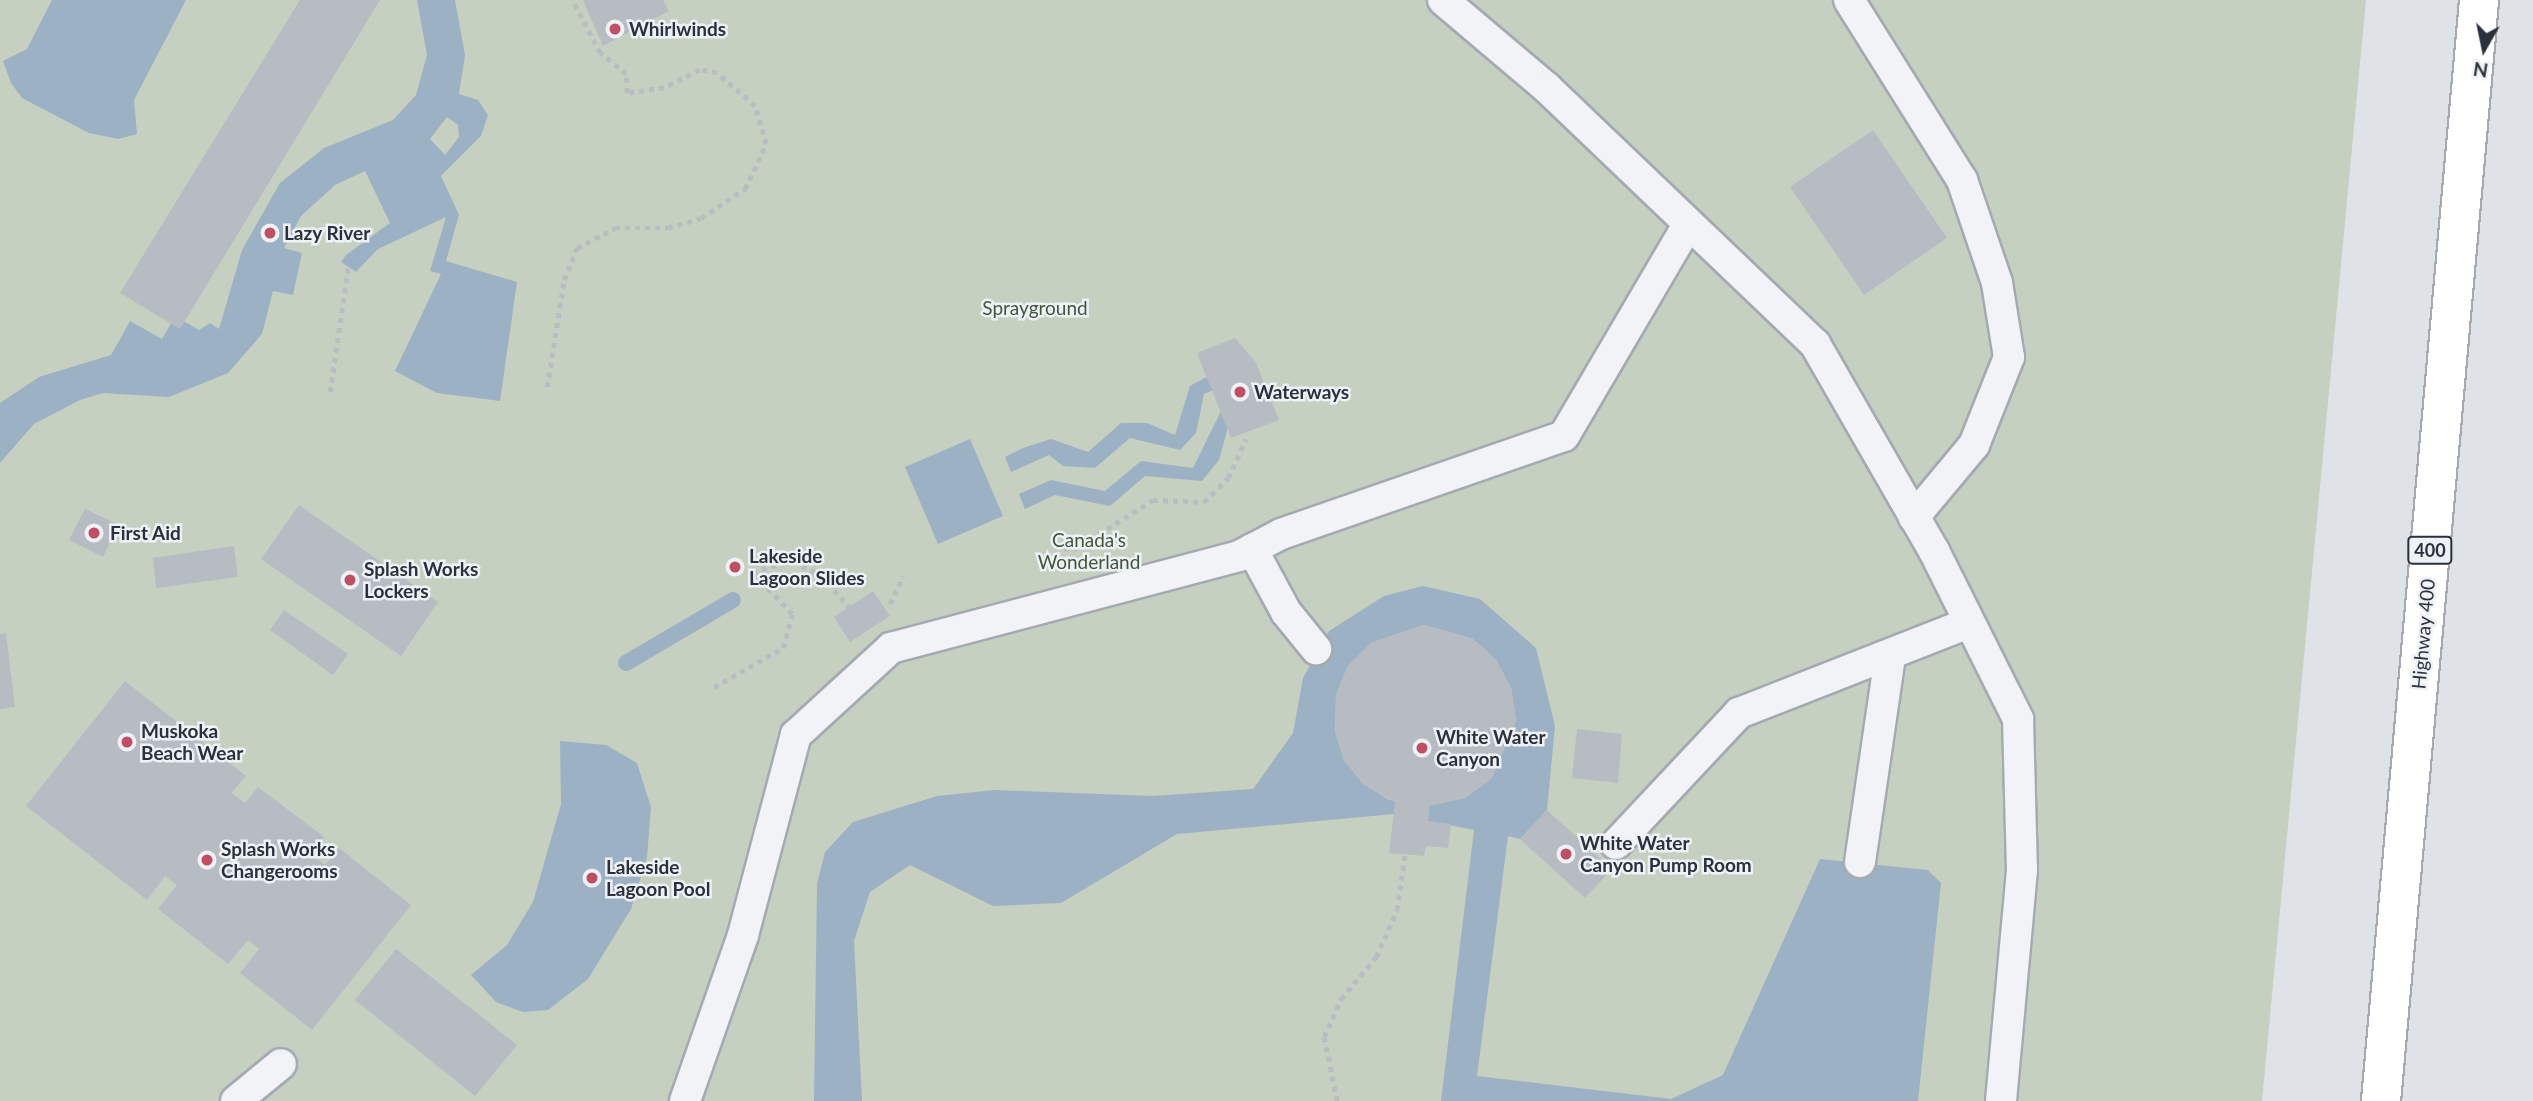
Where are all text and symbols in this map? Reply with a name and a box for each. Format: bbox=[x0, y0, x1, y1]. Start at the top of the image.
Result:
north arrow bbox=[2449, 14, 2519, 84]
place label: Whirlwinds bbox=[629, 18, 726, 40]
marker: Whirlwinds bbox=[607, 21, 623, 37]
text: N bbox=[2472, 58, 2490, 83]
place label: Lazy River bbox=[284, 222, 371, 244]
marker: Lazy River bbox=[262, 225, 278, 241]
park label: Sprayground bbox=[982, 297, 1088, 319]
place label: Waterways bbox=[1254, 381, 1349, 403]
marker: Waterways bbox=[1232, 384, 1248, 400]
place label: First Aid bbox=[110, 522, 181, 544]
marker: First Aid bbox=[84, 523, 104, 543]
park label: Canada's Wonderland bbox=[1038, 529, 1140, 573]
road number: 400 bbox=[2407, 536, 2453, 564]
place label: Lakeside Lagoon Slides bbox=[749, 545, 865, 589]
place label: Splash Works Lockers bbox=[364, 558, 478, 602]
marker: Lakeside Lagoon Slides bbox=[727, 559, 743, 575]
marker: Splash Works Lockers bbox=[342, 572, 358, 588]
street label: Highway 400 bbox=[2407, 578, 2439, 690]
place label: Muskoka Beach Wear bbox=[141, 720, 243, 764]
place label: White Water Canyon bbox=[1436, 726, 1546, 770]
marker: Muskoka Beach Wear bbox=[119, 734, 135, 750]
marker: White Water Canyon bbox=[1414, 740, 1430, 756]
place label: White Water Canyon Pump Room bbox=[1580, 832, 1752, 876]
place label: Splash Works Changerooms bbox=[221, 838, 338, 882]
marker: White Water Canyon Pump Room bbox=[1558, 846, 1574, 862]
marker: Splash Works Changerooms bbox=[199, 852, 215, 868]
place label: Lakeside Lagoon Pool bbox=[606, 856, 710, 900]
marker: Lakeside Lagoon Pool bbox=[584, 870, 600, 886]

